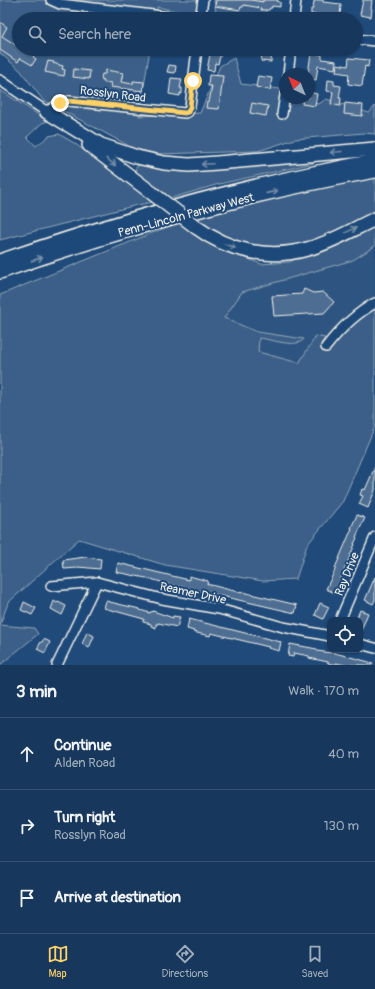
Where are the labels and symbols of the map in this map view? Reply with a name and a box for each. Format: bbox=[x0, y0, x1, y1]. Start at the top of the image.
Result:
north arrow bbox=[279, 68, 315, 104]
route start bbox=[184, 72, 202, 90]
street label: Rosslyn Road bbox=[79, 83, 147, 106]
route end bbox=[51, 94, 69, 112]
one-way arrow bbox=[330, 148, 343, 155]
one-way arrow bbox=[105, 157, 116, 166]
one-way arrow bbox=[201, 160, 214, 167]
one-way arrow bbox=[265, 188, 278, 196]
street label: Penn-Lincoln Parkway West bbox=[116, 190, 256, 241]
one-way arrow bbox=[345, 226, 357, 233]
one-way arrow bbox=[224, 242, 236, 250]
one-way arrow bbox=[30, 255, 43, 262]
street label: Ray Drive bbox=[332, 550, 363, 598]
street label: Reamer Drive bbox=[158, 579, 228, 608]

